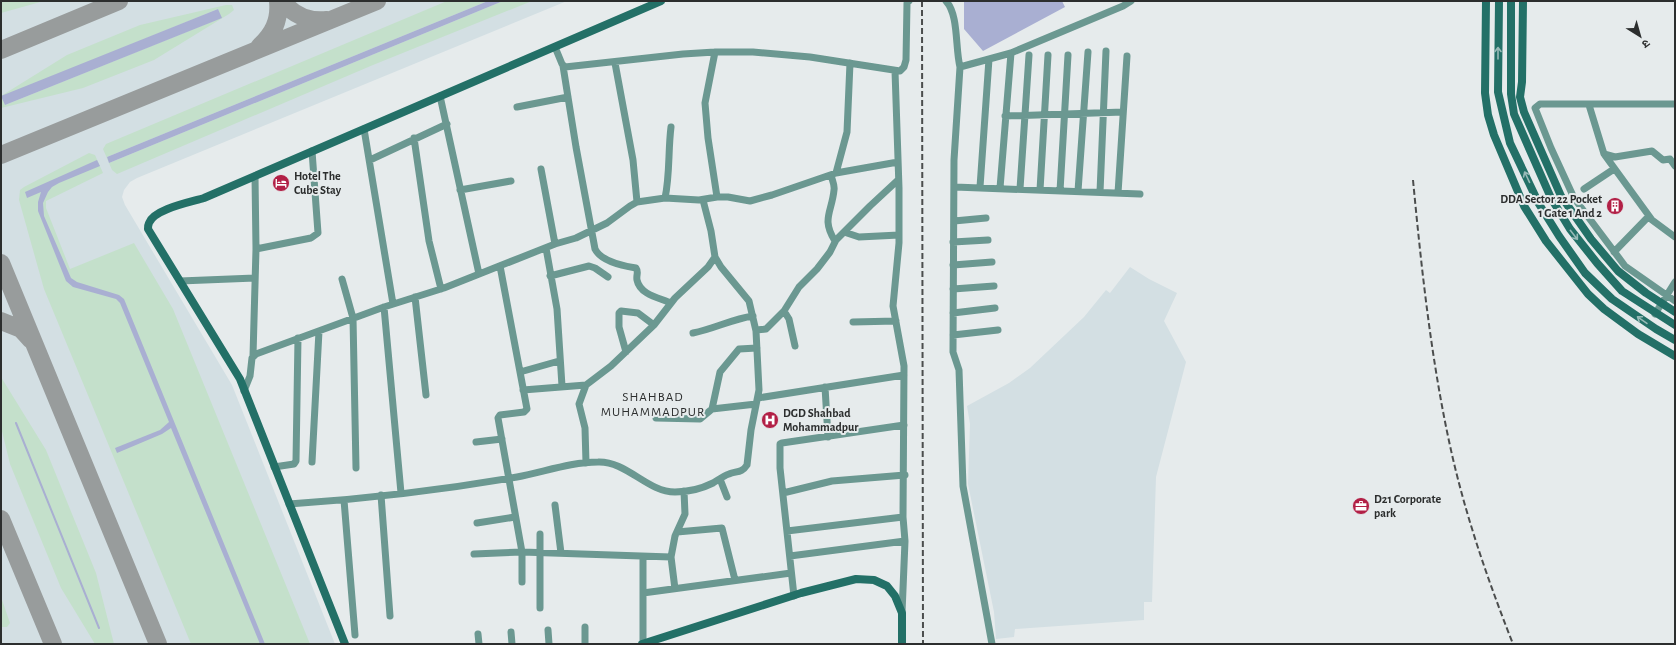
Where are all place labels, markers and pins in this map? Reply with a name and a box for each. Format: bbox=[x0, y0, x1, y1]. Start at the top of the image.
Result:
place label: Hotel The Cube Stay bbox=[294, 170, 342, 197]
hotel icon: Hotel The Cube Stay bbox=[271, 173, 291, 193]
place label: DDA Sector 22 Pocket 1 Gate 1 And 2 bbox=[1500, 193, 1602, 219]
building icon: DDA Sector 22 Pocket 1 Gate 1 And 2 bbox=[1605, 196, 1625, 216]
place label: DGD Shahbad Mohammadpur bbox=[783, 407, 859, 433]
hospital icon: DGD Shahbad Mohammadpur bbox=[760, 410, 780, 430]
place label: D21 Corporate park bbox=[1374, 493, 1442, 519]
office icon: D21 Corporate park bbox=[1351, 496, 1371, 516]

